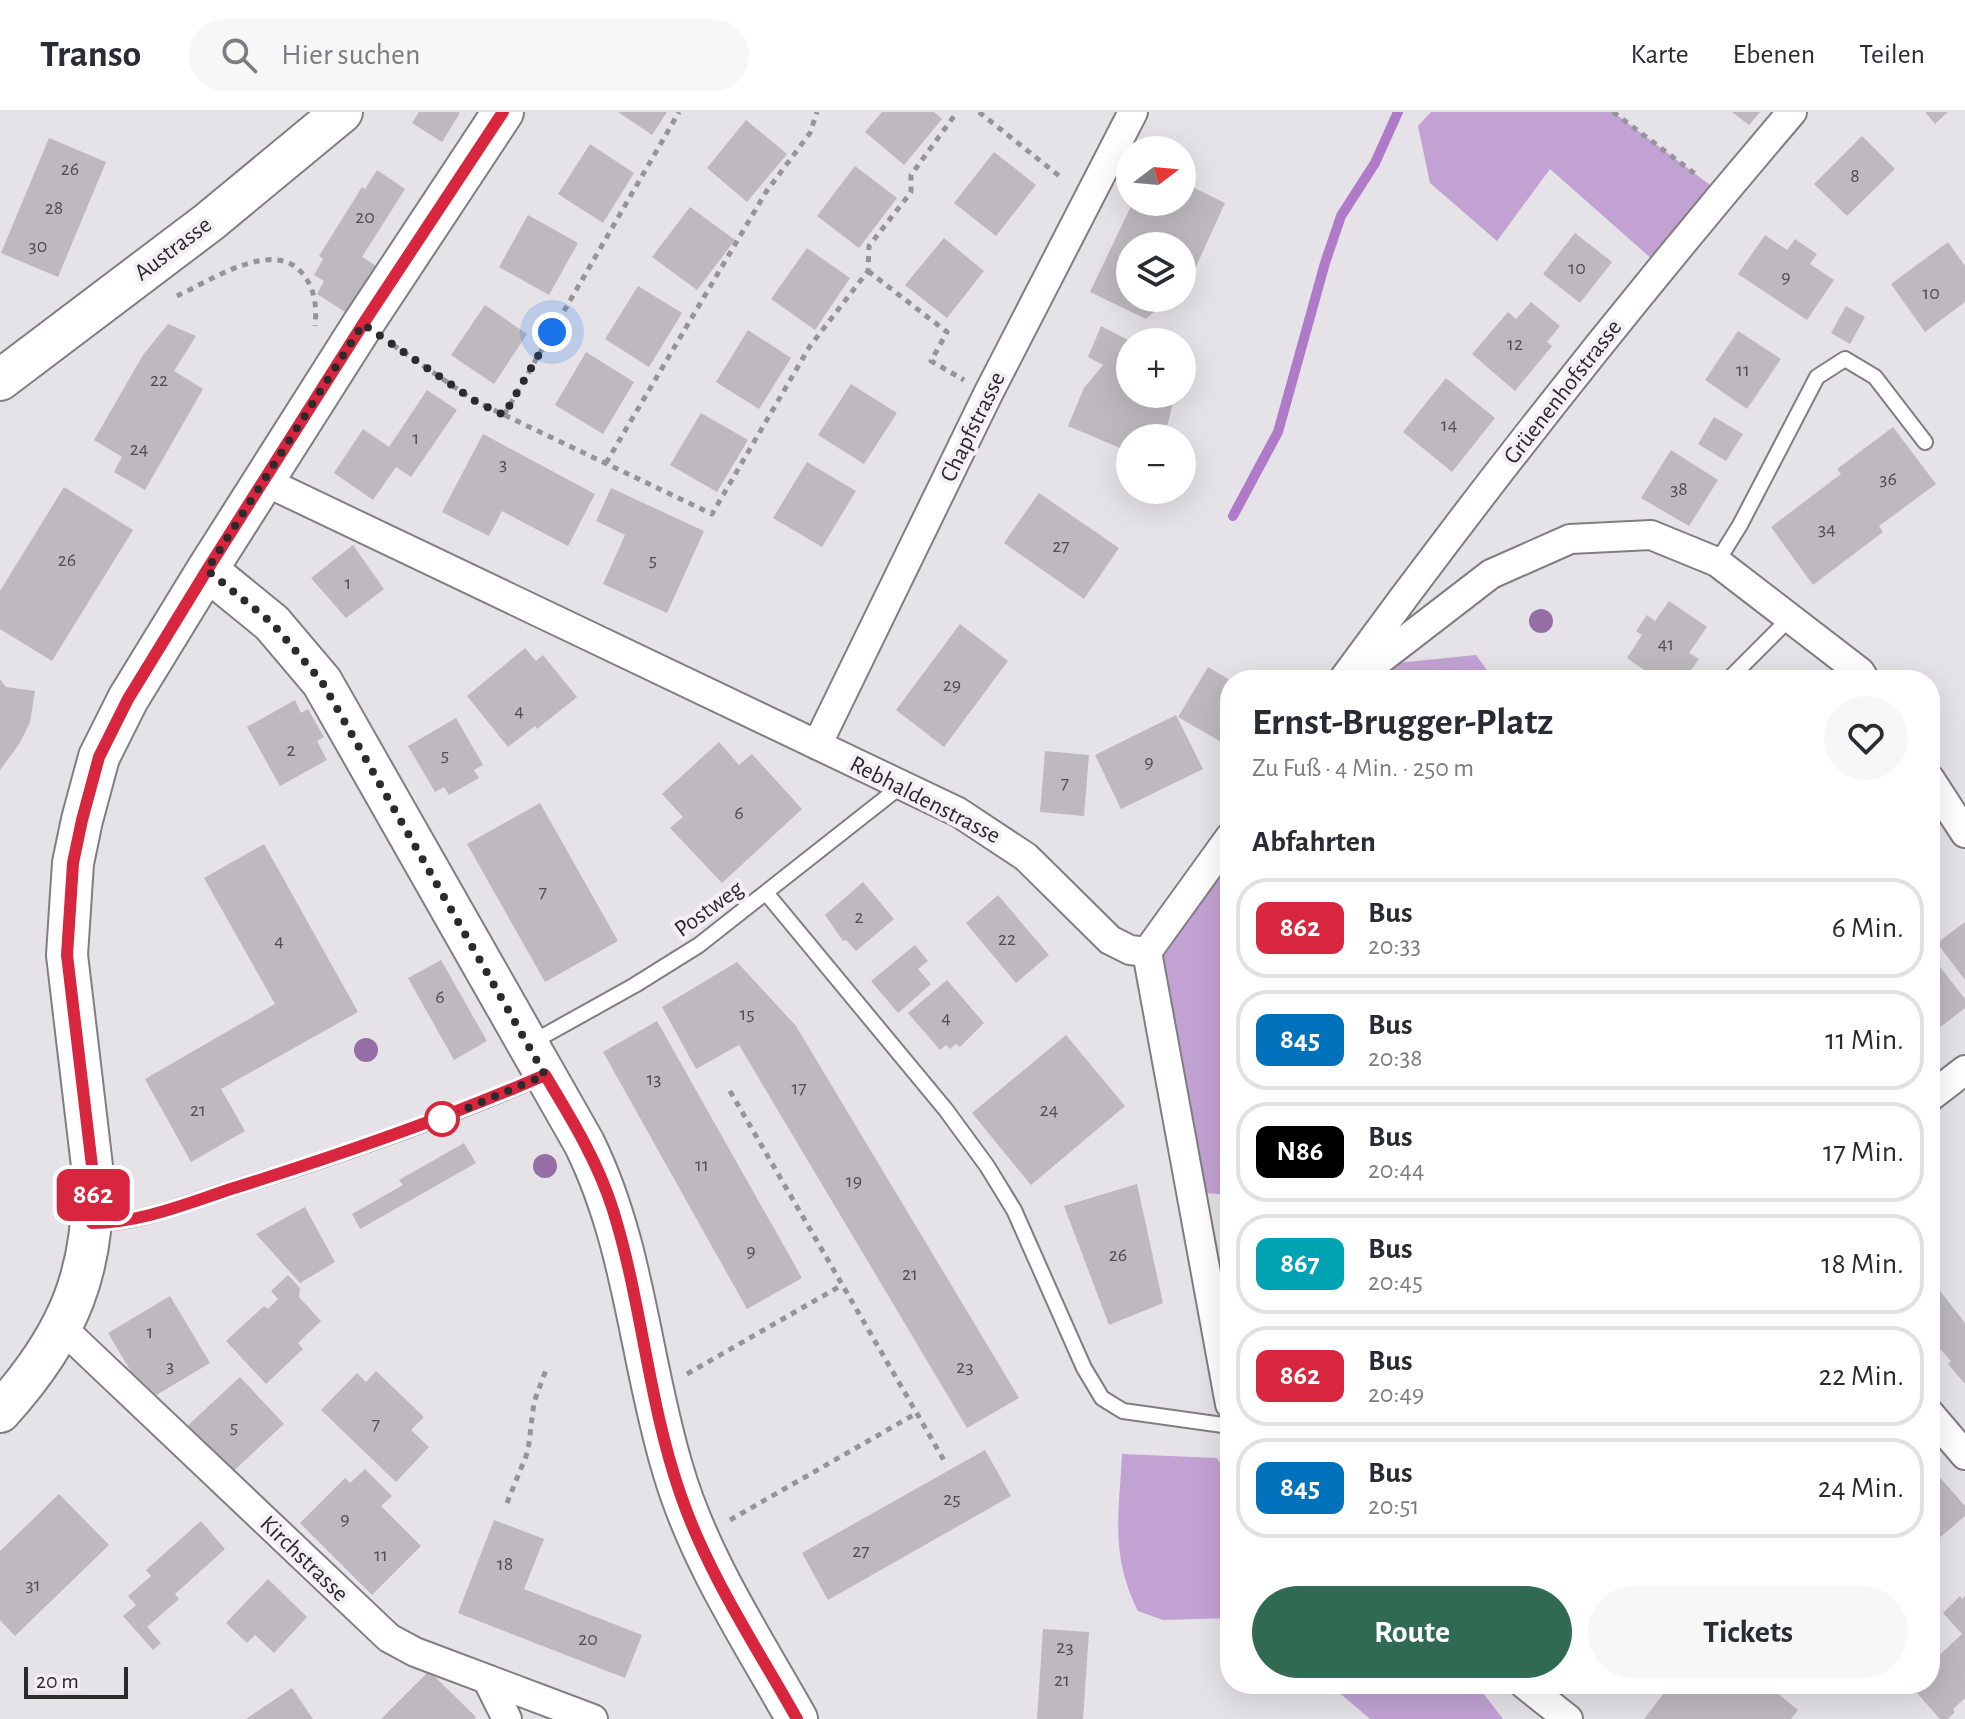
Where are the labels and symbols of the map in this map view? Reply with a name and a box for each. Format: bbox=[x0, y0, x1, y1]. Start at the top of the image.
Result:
north arrow bbox=[1116, 136, 1196, 216]
house number: 26 bbox=[61, 159, 79, 179]
house number: 8 bbox=[1850, 166, 1860, 186]
house number: 28 bbox=[45, 198, 63, 218]
house number: 20 bbox=[355, 207, 375, 227]
street label: Austrasse bbox=[130, 212, 216, 286]
house number: 30 bbox=[29, 236, 47, 256]
house number: 10 bbox=[1568, 258, 1586, 278]
house number: 9 bbox=[1781, 267, 1791, 287]
house number: 10 bbox=[1922, 283, 1940, 303]
your location bbox=[532, 312, 572, 352]
street label: Grüenenhofstrasse bbox=[1499, 315, 1627, 469]
house number: 12 bbox=[1507, 334, 1523, 354]
house number: 11 bbox=[1736, 360, 1750, 380]
street label: Chapfstrasse bbox=[936, 368, 1010, 486]
house number: 22 bbox=[150, 370, 168, 390]
house number: 14 bbox=[1441, 415, 1457, 435]
house number: 1 bbox=[413, 428, 419, 448]
house number: 24 bbox=[130, 439, 148, 459]
house number: 3 bbox=[499, 454, 507, 474]
house number: 36 bbox=[1879, 469, 1897, 489]
house number: 38 bbox=[1670, 479, 1688, 499]
house number: 34 bbox=[1818, 519, 1836, 539]
house number: 27 bbox=[1052, 536, 1070, 556]
house number: 26 bbox=[58, 550, 76, 570]
house number: 5 bbox=[649, 550, 657, 570]
house number: 1 bbox=[345, 573, 351, 593]
house number: 41 bbox=[1658, 634, 1674, 654]
house number: 29 bbox=[943, 675, 961, 695]
house number: 4 bbox=[514, 701, 524, 721]
house number: 2 bbox=[286, 740, 296, 760]
house number: 5 bbox=[441, 745, 449, 765]
street label: Rebhaldenstrasse bbox=[846, 752, 1004, 848]
house number: 9 bbox=[1144, 752, 1154, 772]
house number: 7 bbox=[1061, 773, 1069, 793]
house number: 6 bbox=[734, 803, 744, 823]
street label: Postweg bbox=[670, 876, 748, 942]
house number: 7 bbox=[539, 882, 547, 902]
house number: 2 bbox=[854, 907, 864, 927]
house number: 22 bbox=[998, 929, 1016, 949]
house number: 4 bbox=[274, 931, 284, 951]
house number: 6 bbox=[435, 987, 445, 1007]
house number: 15 bbox=[739, 1004, 755, 1024]
house number: 4 bbox=[941, 1008, 951, 1028]
house number: 13 bbox=[646, 1069, 662, 1089]
house number: 17 bbox=[791, 1078, 807, 1098]
house number: 21 bbox=[190, 1100, 206, 1120]
house number: 24 bbox=[1040, 1100, 1058, 1120]
unlabelled marker bbox=[425, 1102, 459, 1136]
house number: 11 bbox=[695, 1155, 709, 1175]
line badge: 862 bbox=[47, 1169, 139, 1221]
house number: 19 bbox=[846, 1171, 862, 1191]
house number: 9 bbox=[746, 1241, 756, 1261]
house number: 26 bbox=[1109, 1245, 1127, 1265]
house number: 21 bbox=[902, 1264, 918, 1284]
house number: 1 bbox=[147, 1322, 153, 1342]
house number: 3 bbox=[166, 1356, 174, 1376]
house number: 23 bbox=[956, 1357, 974, 1377]
house number: 7 bbox=[372, 1414, 380, 1434]
house number: 5 bbox=[230, 1417, 238, 1437]
house number: 25 bbox=[943, 1489, 961, 1509]
house number: 9 bbox=[340, 1509, 350, 1529]
street label: Kirchstrasse bbox=[255, 1511, 353, 1607]
house number: 27 bbox=[852, 1541, 870, 1561]
house number: 11 bbox=[374, 1545, 388, 1565]
house number: 18 bbox=[497, 1554, 513, 1574]
house number: 31 bbox=[25, 1575, 41, 1595]
house number: 20 bbox=[578, 1629, 598, 1649]
house number: 23 bbox=[1056, 1637, 1074, 1657]
scale bar bbox=[24, 1663, 128, 1699]
house number: 21 bbox=[1054, 1670, 1070, 1690]

